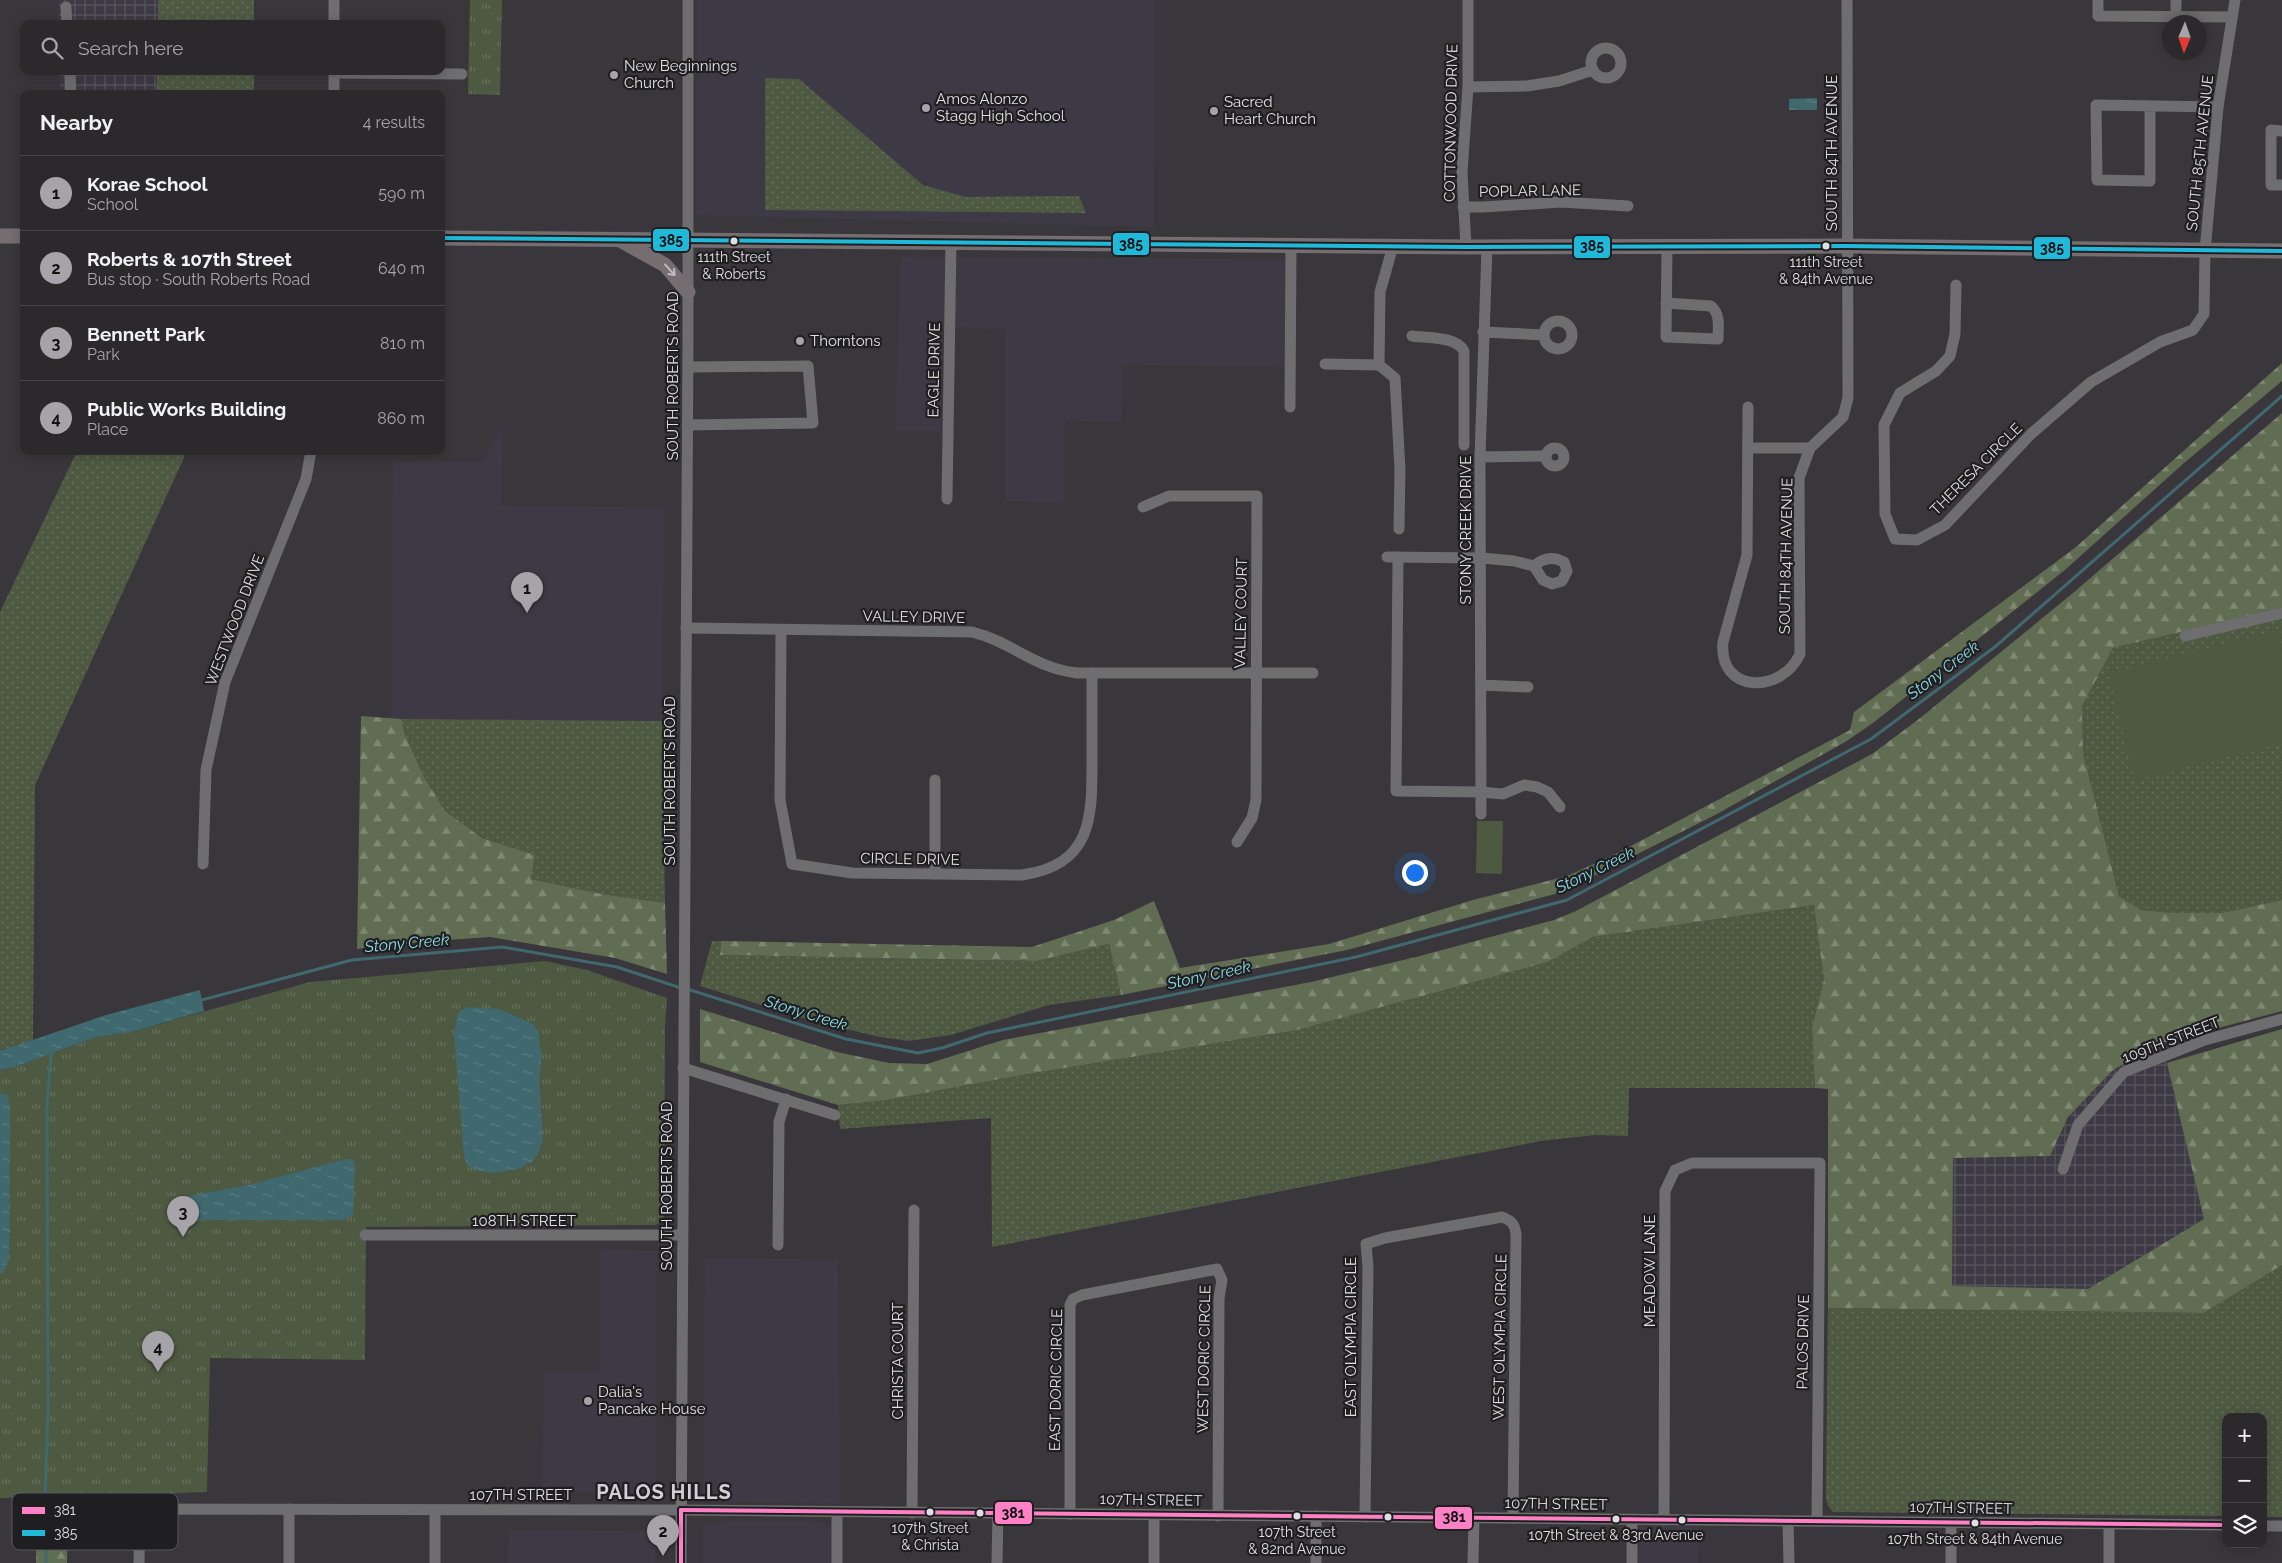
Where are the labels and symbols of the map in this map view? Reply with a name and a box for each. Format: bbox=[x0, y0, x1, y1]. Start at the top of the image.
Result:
north arrow bbox=[2162, 15, 2207, 60]
street label: COTTONWOOD DRIVE bbox=[1441, 44, 1461, 202]
place label: New Beginnings Church bbox=[624, 57, 737, 92]
marker: New Beginnings Church bbox=[608, 69, 620, 81]
street label: SOUTH 85TH AVENUE bbox=[2183, 74, 2217, 232]
street label: SOUTH 84TH AVENUE bbox=[1823, 75, 1841, 231]
place label: Amos Alonzo Stagg High School bbox=[936, 90, 1066, 125]
place label: Sacred Heart Church bbox=[1224, 93, 1316, 128]
marker: Amos Alonzo Stagg High School bbox=[920, 102, 932, 114]
marker: Sacred Heart Church bbox=[1208, 105, 1220, 117]
street label: POPLAR LANE bbox=[1479, 181, 1581, 201]
line badge: 385 bbox=[652, 228, 690, 252]
text: 385 bbox=[659, 232, 683, 248]
line badge: 385 bbox=[1112, 232, 1150, 256]
line badge: 385 bbox=[1573, 235, 1611, 259]
marker: 111th Street & Roberts bbox=[729, 236, 739, 246]
text: 385 bbox=[1119, 236, 1143, 252]
line badge: 385 bbox=[2033, 236, 2071, 260]
text: 385 bbox=[1580, 238, 1604, 254]
text: 385 bbox=[2040, 240, 2064, 256]
marker: 111th Street & 84th Avenue bbox=[1821, 241, 1831, 251]
place label: 111th Street & Roberts bbox=[697, 249, 771, 282]
place label: 111th Street & 84th Avenue bbox=[1779, 254, 1873, 287]
one-way arrow bbox=[664, 264, 676, 277]
street label: SOUTH ROBERTS ROAD bbox=[664, 291, 682, 461]
street label: EAGLE DRIVE bbox=[924, 322, 944, 418]
place label: Thorntons bbox=[810, 332, 881, 350]
marker: Thorntons bbox=[794, 335, 806, 347]
street label: THERESA CIRCLE bbox=[1926, 419, 2026, 519]
street label: STONY CREEK DRIVE bbox=[1457, 456, 1475, 604]
street label: SOUTH 84TH AVENUE bbox=[1776, 478, 1796, 634]
street label: WESTWOOD DRIVE bbox=[202, 552, 268, 688]
street label: VALLEY COURT bbox=[1231, 557, 1251, 669]
pin: 1 bbox=[511, 572, 543, 613]
street label: VALLEY DRIVE bbox=[863, 607, 965, 627]
water label: Stony Creek bbox=[1903, 637, 1983, 704]
street label: SOUTH ROBERTS ROAD bbox=[661, 696, 679, 866]
water label: Stony Creek bbox=[1552, 843, 1638, 898]
street label: CIRCLE DRIVE bbox=[860, 849, 960, 869]
your location bbox=[1402, 860, 1428, 886]
water label: Stony Creek bbox=[363, 930, 451, 956]
water label: Stony Creek bbox=[1164, 957, 1253, 993]
water label: Stony Creek bbox=[762, 991, 850, 1035]
street label: 109TH STREET bbox=[2120, 1013, 2222, 1067]
street label: SOUTH ROBERTS ROAD bbox=[658, 1101, 676, 1271]
pin: 3 bbox=[167, 1196, 199, 1237]
street label: 108TH STREET bbox=[472, 1212, 576, 1230]
street label: MEADOW LANE bbox=[1641, 1215, 1659, 1327]
street label: WEST OLYMPIA CIRCLE bbox=[1490, 1254, 1510, 1420]
street label: EAST OLYMPIA CIRCLE bbox=[1342, 1257, 1360, 1417]
street label: WEST DORIC CIRCLE bbox=[1194, 1285, 1214, 1433]
street label: PALOS DRIVE bbox=[1793, 1294, 1813, 1390]
street label: CHRISTA COURT bbox=[889, 1302, 907, 1420]
street label: EAST DORIC CIRCLE bbox=[1046, 1309, 1066, 1451]
pin: 4 bbox=[142, 1331, 174, 1372]
place label: Dalia's Pancake House bbox=[598, 1383, 706, 1418]
marker: Dalia's Pancake House bbox=[582, 1395, 594, 1407]
district label: PALOS HILLS bbox=[596, 1480, 732, 1504]
street label: 107TH STREET bbox=[470, 1486, 572, 1504]
street label: 107TH STREET bbox=[1099, 1490, 1203, 1510]
legend bbox=[12, 1493, 178, 1550]
street label: 107TH STREET bbox=[1504, 1494, 1608, 1514]
street label: 107TH STREET bbox=[1909, 1498, 2013, 1518]
line badge: 381 bbox=[994, 1501, 1033, 1525]
text: 381 bbox=[54, 1502, 76, 1518]
text: 381 bbox=[1001, 1505, 1025, 1521]
line badge: 381 bbox=[1434, 1506, 1473, 1530]
marker: 107th Street & Christa bbox=[925, 1507, 935, 1517]
unlabelled marker bbox=[975, 1508, 985, 1518]
text: 381 bbox=[1442, 1509, 1466, 1525]
marker: 107th Street & 82nd Avenue bbox=[1292, 1511, 1302, 1521]
unlabelled marker bbox=[1383, 1512, 1393, 1522]
marker: 107th Street & 83rd Avenue bbox=[1611, 1514, 1621, 1524]
pin: 2 bbox=[647, 1515, 679, 1556]
unlabelled marker bbox=[1677, 1515, 1687, 1525]
marker: 107th Street & 84th Avenue bbox=[1970, 1518, 1980, 1528]
place label: 107th Street & Christa bbox=[891, 1520, 969, 1553]
place label: 107th Street & 82nd Avenue bbox=[1248, 1524, 1346, 1557]
text: 385 bbox=[54, 1525, 78, 1541]
place label: 107th Street & 83rd Avenue bbox=[1528, 1527, 1704, 1543]
place label: 107th Street & 84th Avenue bbox=[1888, 1531, 2062, 1547]

